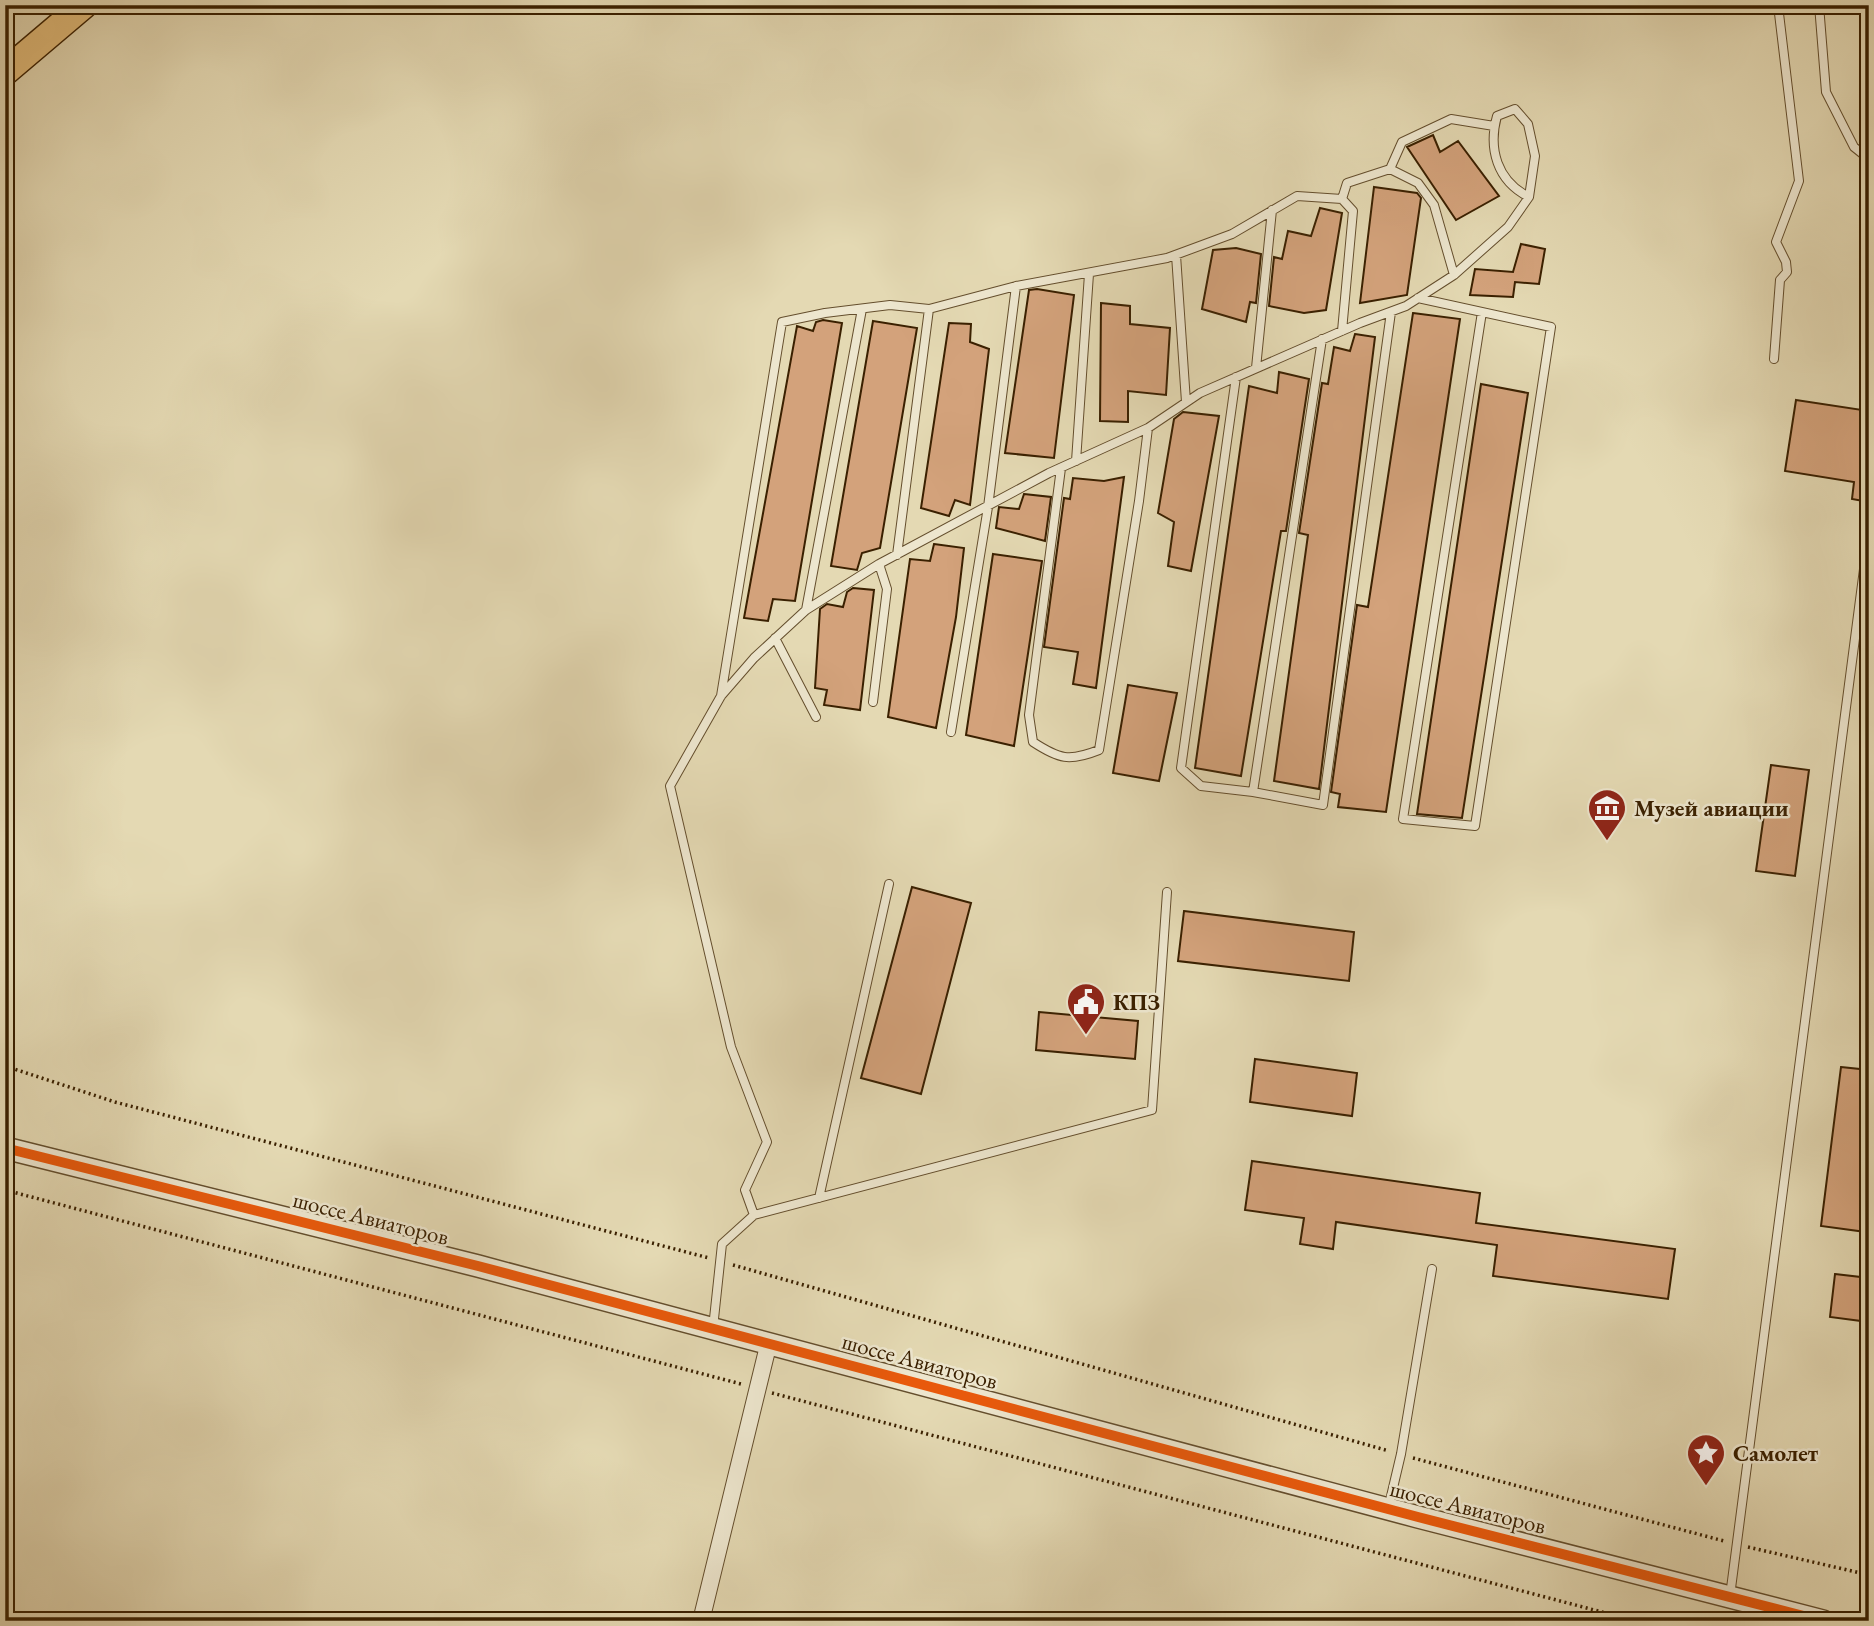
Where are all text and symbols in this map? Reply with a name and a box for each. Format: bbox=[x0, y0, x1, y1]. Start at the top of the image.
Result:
museum icon: Музей авиации bbox=[1586, 787, 1628, 842]
place label: Музей авиации bbox=[1634, 793, 1789, 823]
public building icon: КПЗ bbox=[1065, 981, 1107, 1036]
place label: КПЗ bbox=[1113, 987, 1160, 1017]
street label: шоссе Авиаторов bbox=[290, 1184, 452, 1252]
street label: шоссе Авиаторов bbox=[839, 1326, 1001, 1396]
place icon: Самолет bbox=[1685, 1432, 1727, 1487]
place label: Самолет bbox=[1733, 1438, 1819, 1468]
street label: шоссе Авиаторов bbox=[1387, 1473, 1549, 1541]

